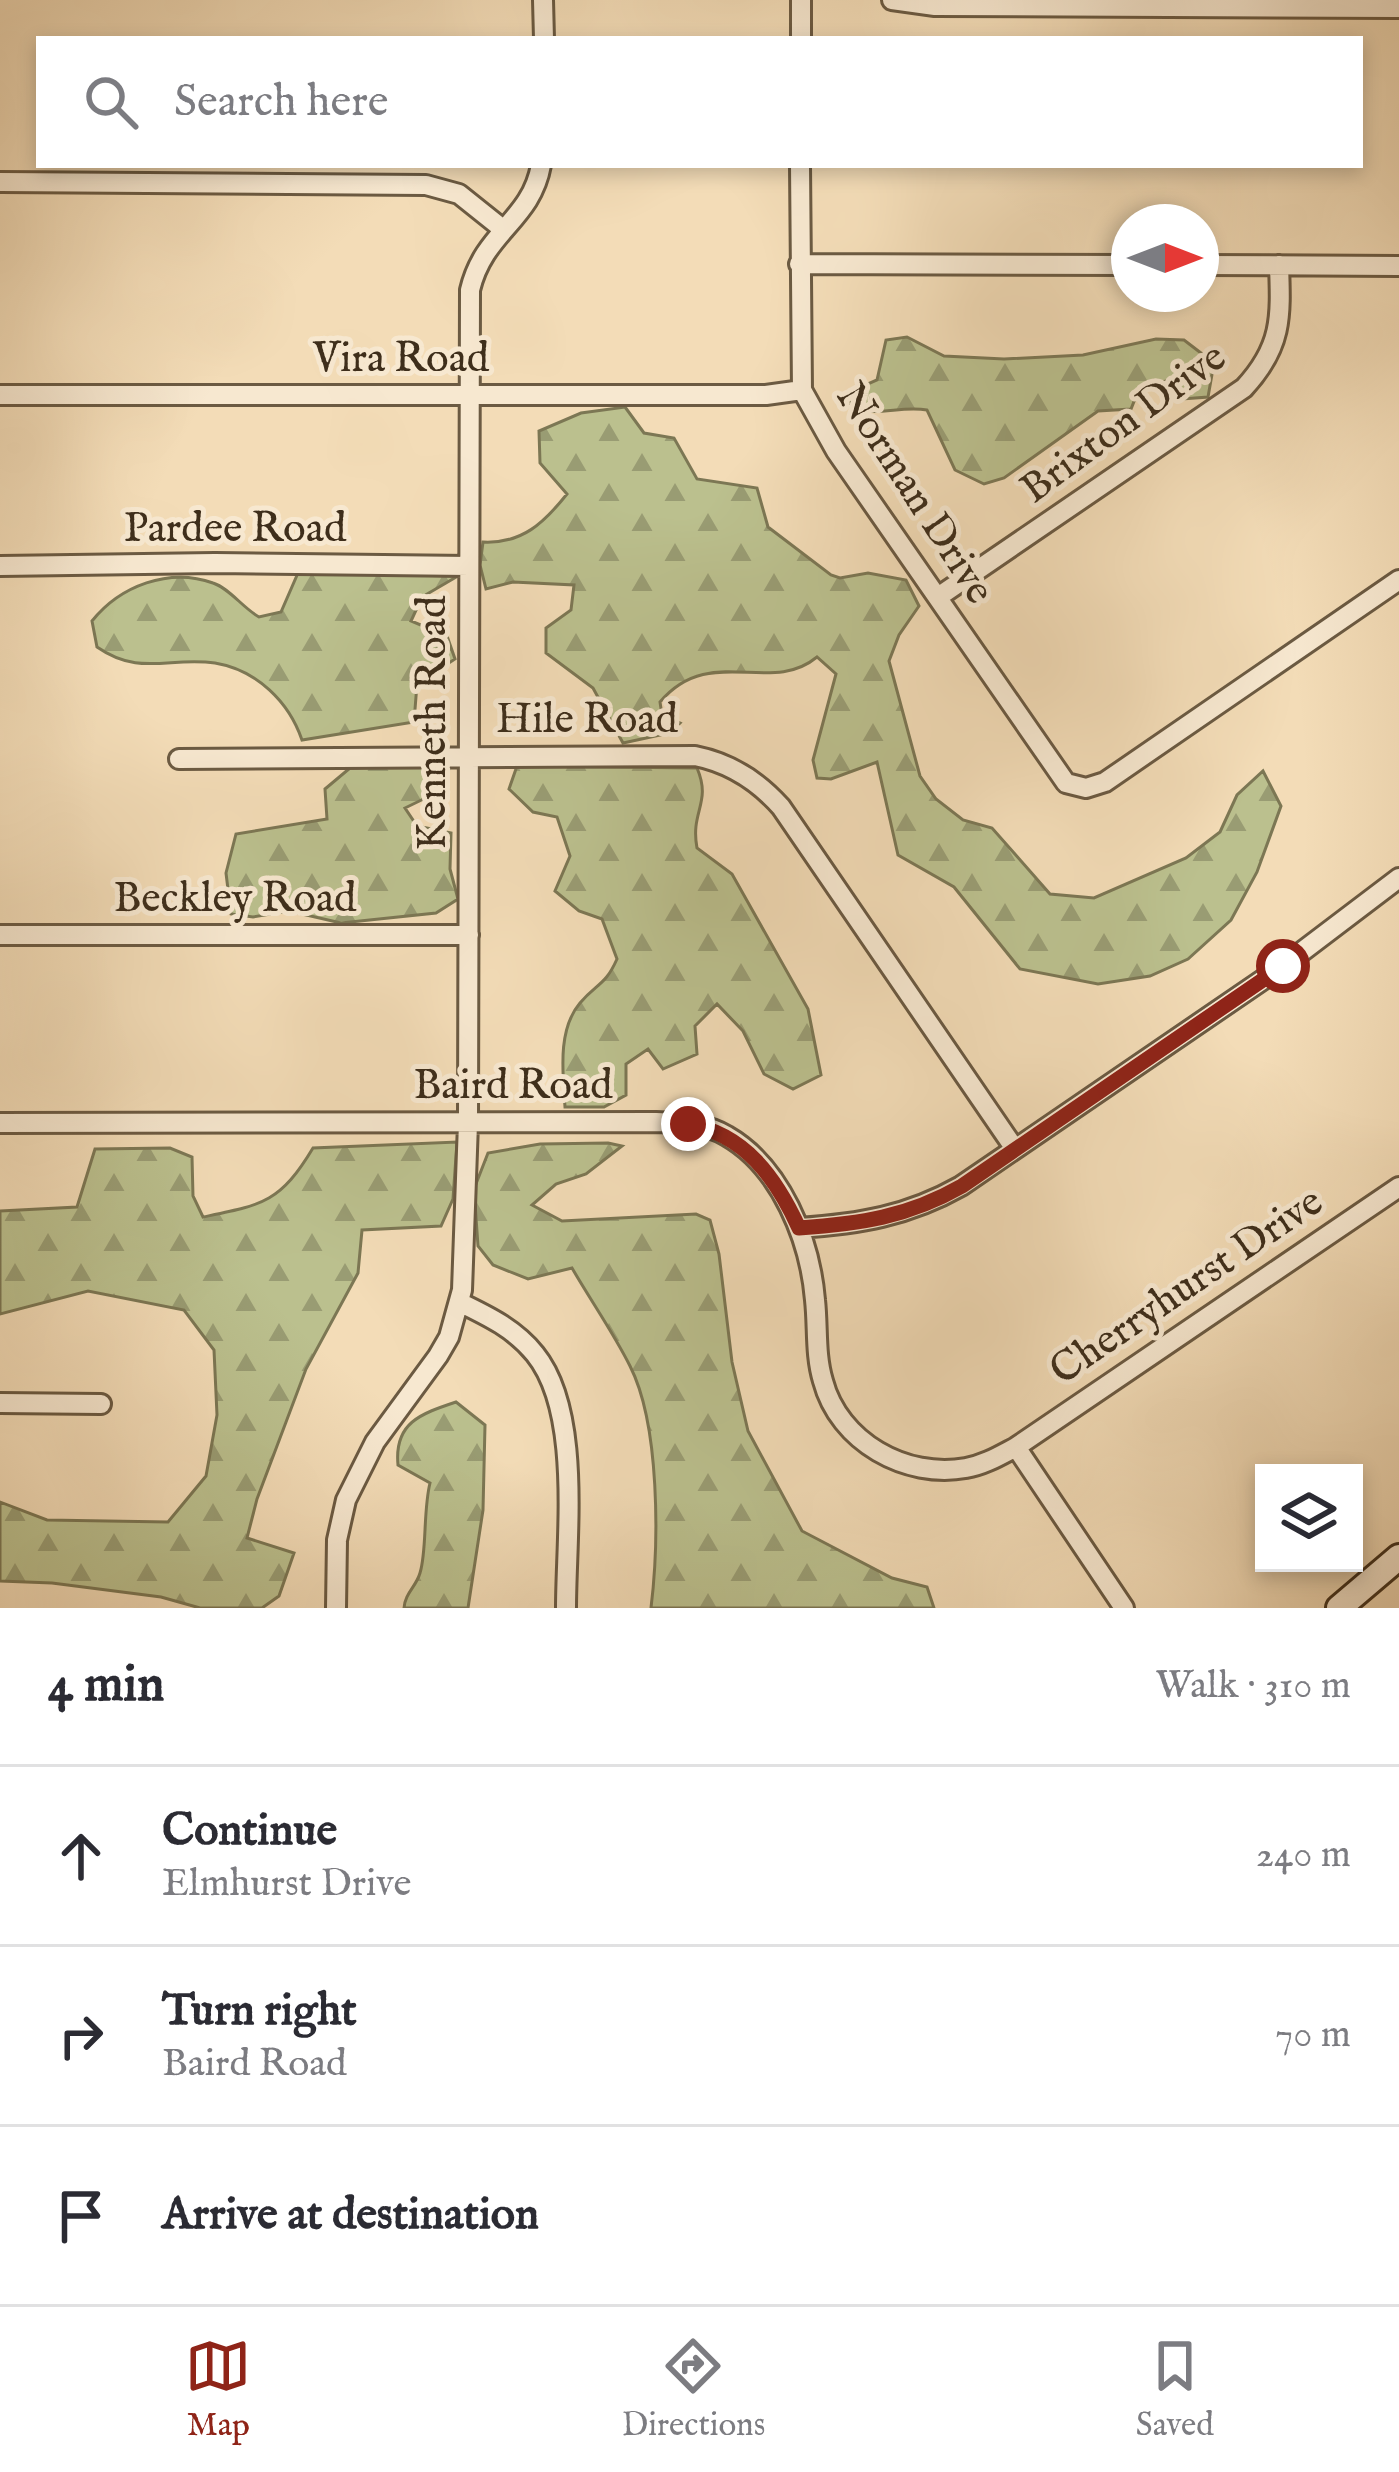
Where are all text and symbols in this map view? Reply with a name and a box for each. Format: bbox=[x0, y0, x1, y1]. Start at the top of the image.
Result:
search box bbox=[36, 36, 1363, 168]
icon: search bbox=[78, 69, 144, 135]
text: Search here bbox=[174, 74, 388, 131]
north arrow bbox=[1111, 204, 1219, 312]
street label: Brixton Drive bbox=[1011, 332, 1237, 516]
street label: Vira Road bbox=[312, 333, 490, 386]
street label: Norman Drive bbox=[823, 373, 1005, 615]
street label: Pardee Road bbox=[124, 503, 347, 556]
street label: Kenneth Road bbox=[407, 595, 460, 850]
street label: Hile Road bbox=[496, 694, 679, 747]
street label: Beckley Road bbox=[114, 873, 357, 926]
route start bbox=[1256, 939, 1310, 993]
street label: Baird Road bbox=[413, 1060, 613, 1113]
route end bbox=[661, 1097, 715, 1151]
street label: Cherryhurst Drive bbox=[1040, 1176, 1334, 1398]
map controls bbox=[1255, 1464, 1363, 1572]
button: layers bbox=[1255, 1464, 1363, 1572]
text: 4 min bbox=[48, 1654, 164, 1719]
text: Walk · 310 m bbox=[1156, 1662, 1351, 1711]
text: Continue bbox=[162, 1803, 337, 1860]
icon: ahead bbox=[48, 1823, 114, 1889]
text: 240 m bbox=[1256, 1831, 1351, 1880]
text: Elmhurst Drive bbox=[162, 1860, 411, 1909]
text: Turn right bbox=[162, 1983, 357, 2040]
icon: right bbox=[48, 2003, 114, 2069]
text: 70 m bbox=[1275, 2011, 1351, 2060]
text: Baird Road bbox=[162, 2040, 347, 2089]
icon: arrive bbox=[48, 2183, 114, 2249]
text: Arrive at destination bbox=[162, 2187, 539, 2244]
tab: Map bbox=[185, 2333, 251, 2447]
tab: Directions bbox=[622, 2333, 765, 2447]
tab: Saved bbox=[1136, 2333, 1214, 2447]

